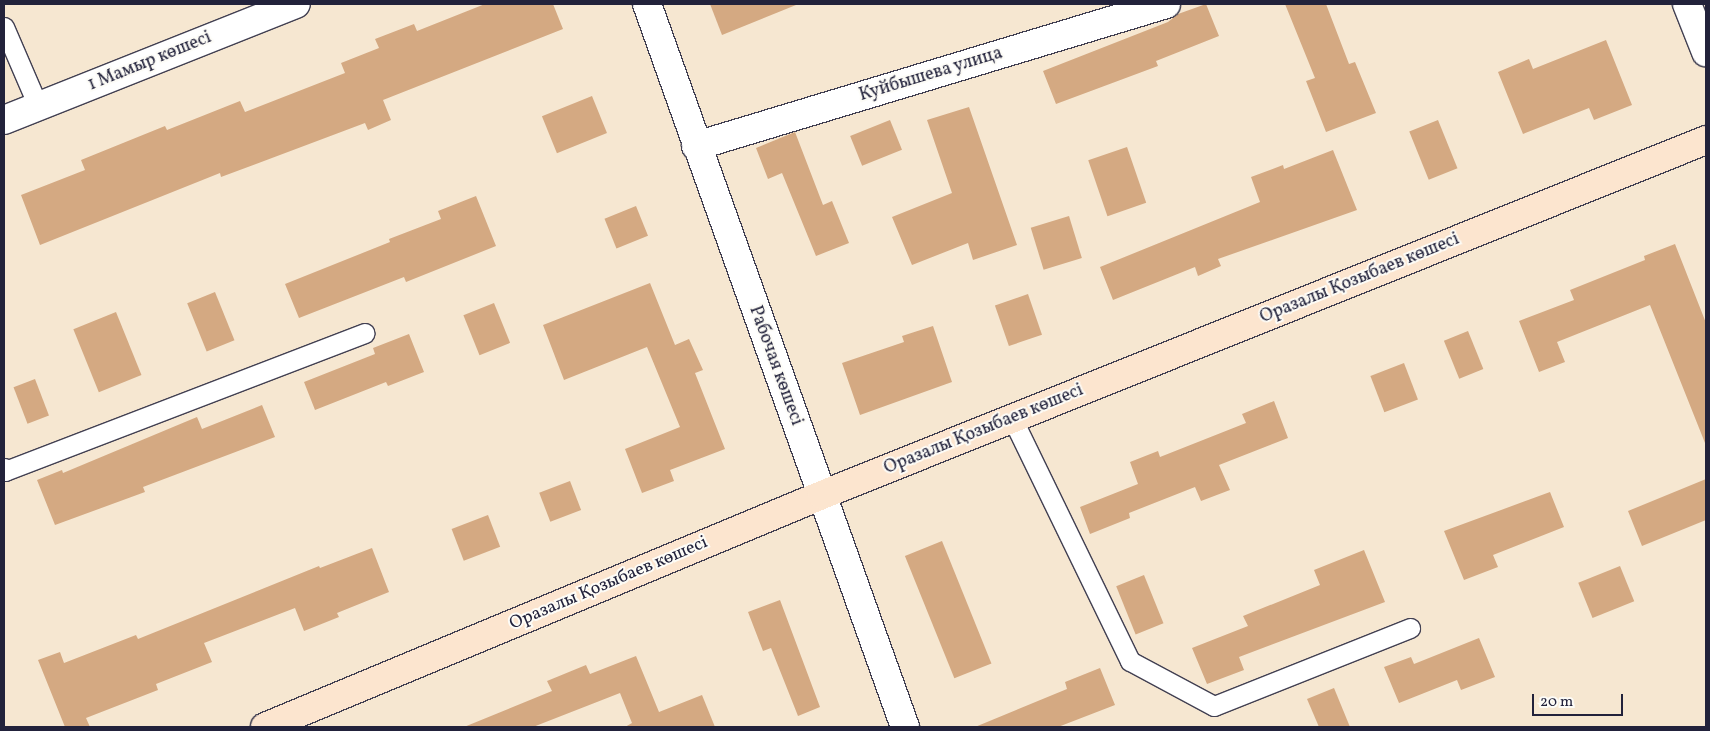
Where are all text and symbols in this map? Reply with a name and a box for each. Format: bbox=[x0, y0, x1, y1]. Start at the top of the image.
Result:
street label: 1 Мамыр көшесі bbox=[85, 27, 215, 97]
street label: Куйбышева улица bbox=[857, 43, 1005, 107]
street label: Оразалы Қозыбаев көшесі bbox=[1257, 229, 1463, 329]
street label: Рабочая көшесі bbox=[743, 303, 807, 429]
street label: Оразалы Қозыбаев көшесі bbox=[881, 380, 1087, 480]
street label: Оразалы Қозыбаев көшесі bbox=[507, 532, 711, 636]
scale bar bbox=[1535, 684, 1626, 716]
text: 20 m bbox=[1540, 692, 1573, 713]

